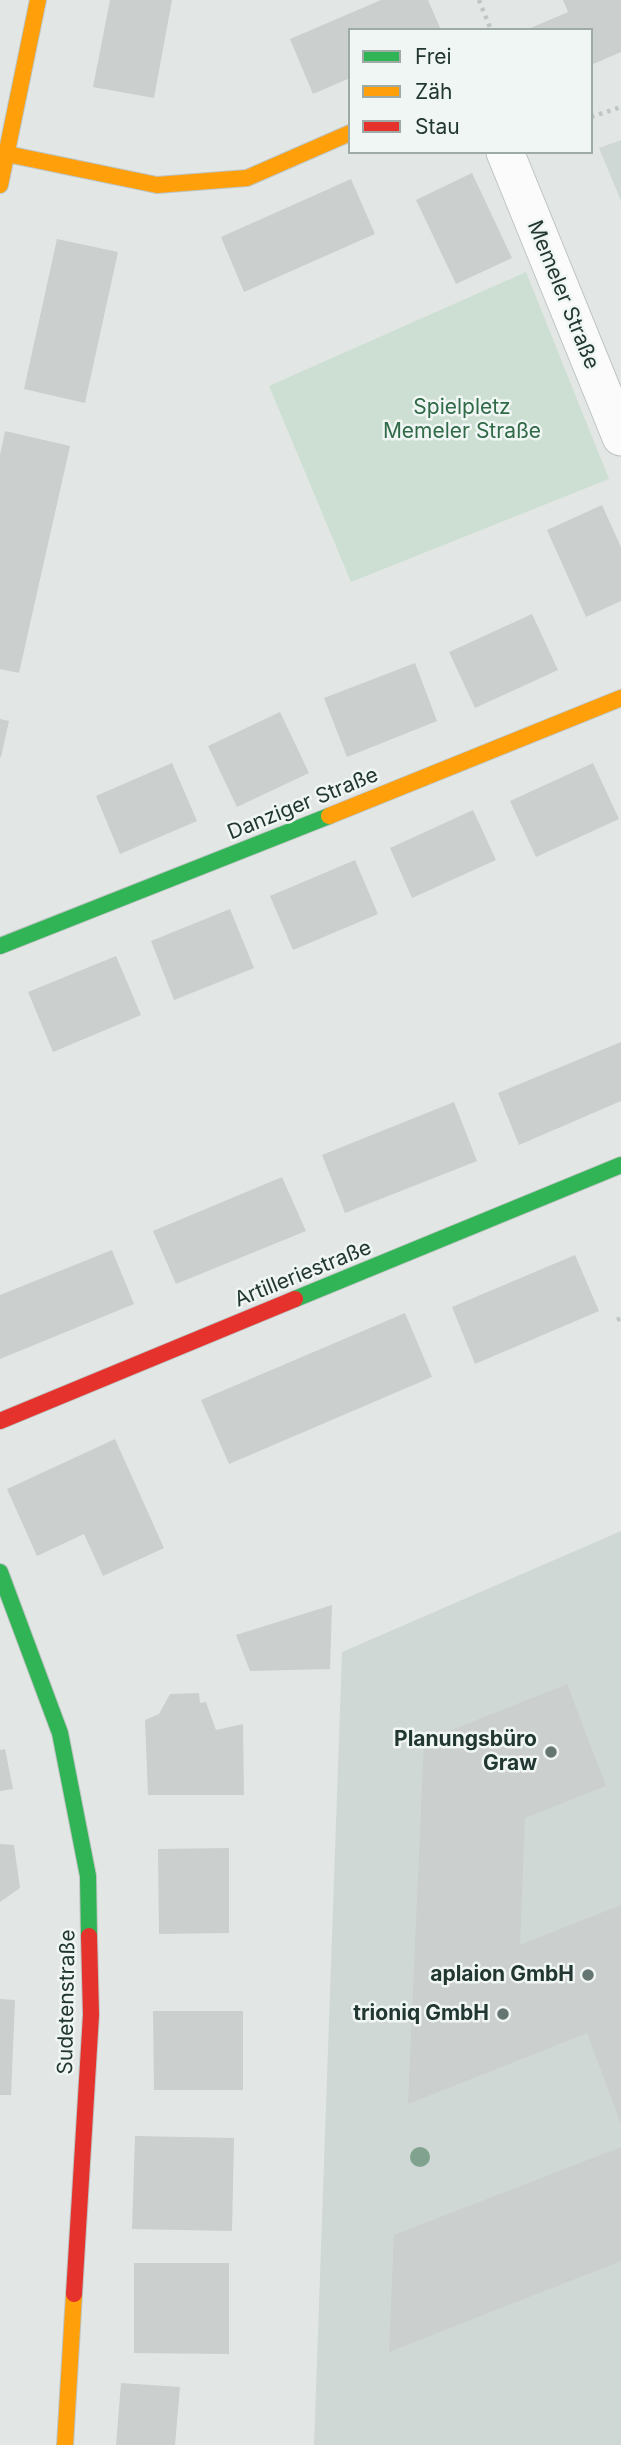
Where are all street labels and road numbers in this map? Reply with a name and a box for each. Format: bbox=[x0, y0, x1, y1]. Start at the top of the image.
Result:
street label: Memeler Straße bbox=[522, 217, 604, 373]
street label: Danziger Straße bbox=[224, 762, 382, 846]
street label: Artilleriestraße bbox=[231, 1235, 375, 1313]
street label: Sudetenstraße bbox=[53, 1929, 81, 2075]

